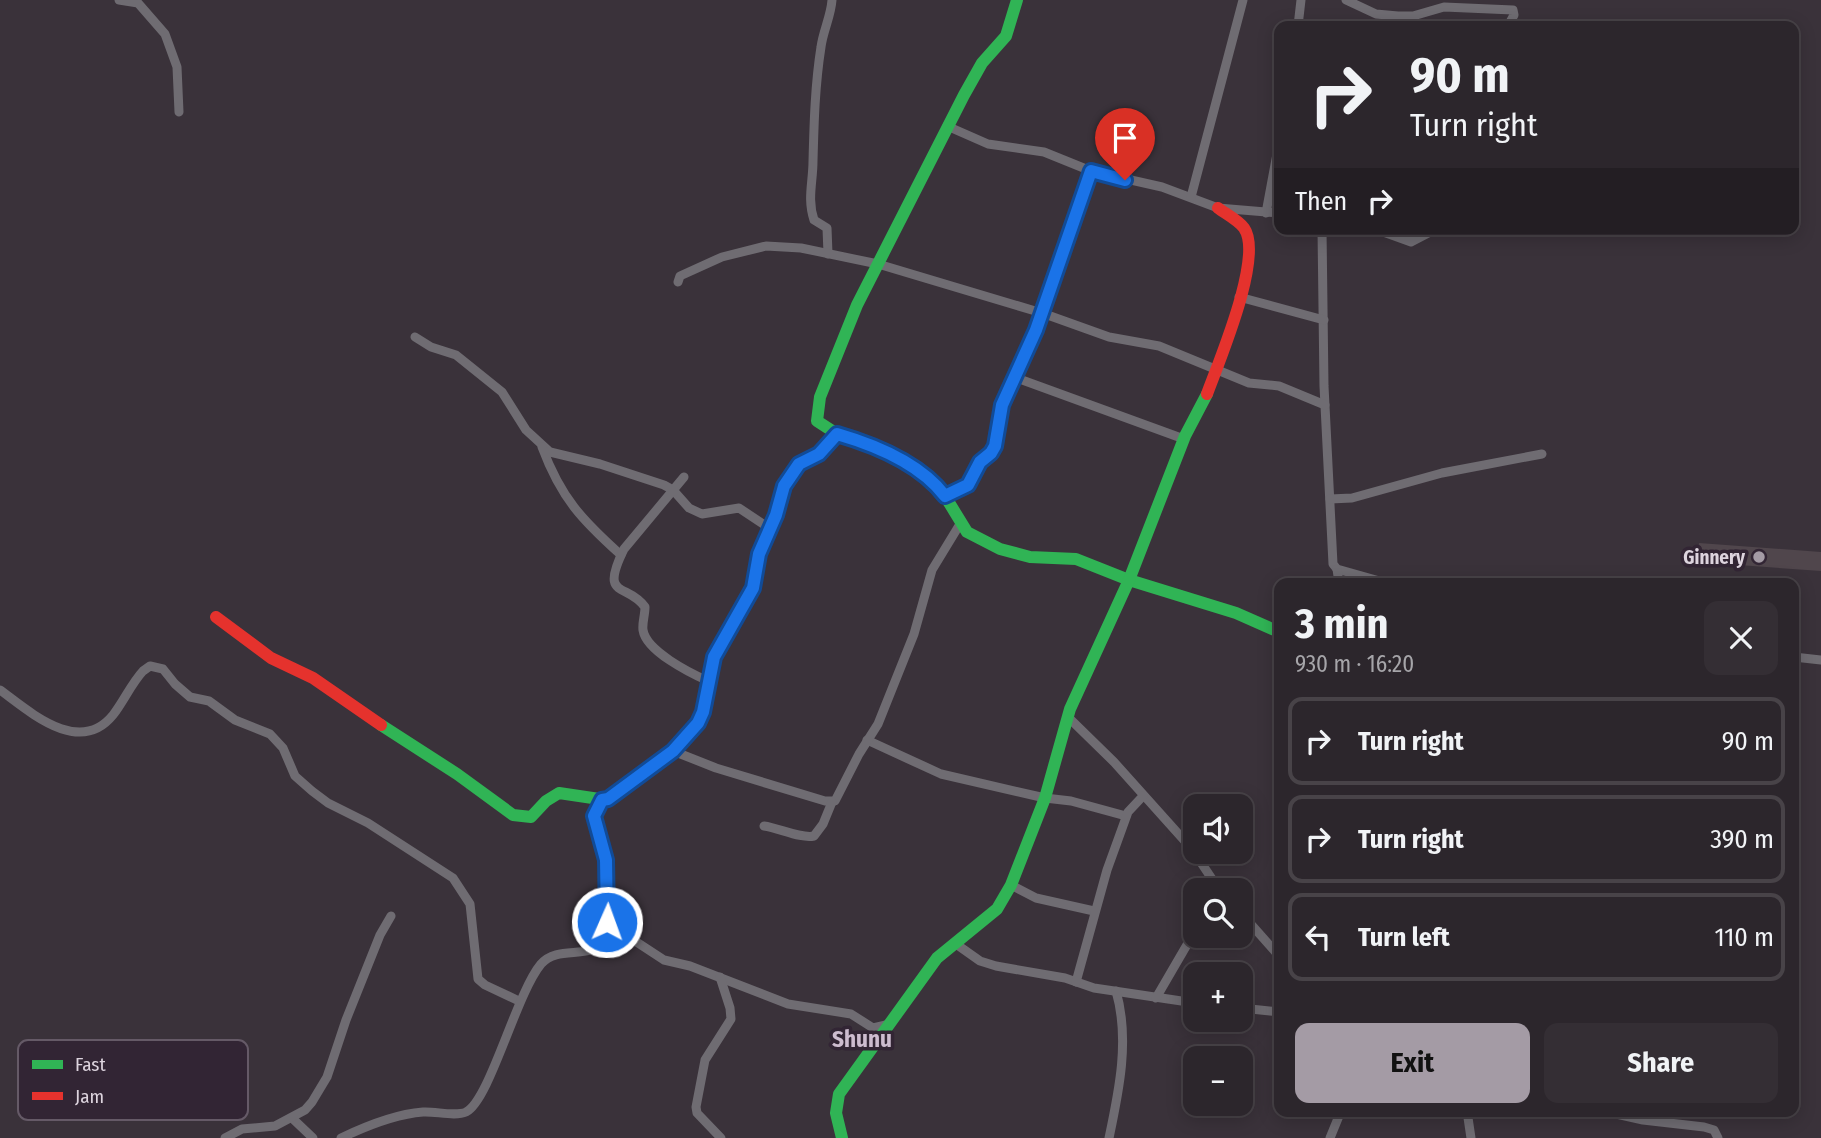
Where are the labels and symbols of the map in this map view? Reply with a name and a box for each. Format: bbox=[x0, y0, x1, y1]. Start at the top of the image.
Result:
pin bbox=[1095, 108, 1155, 180]
place label: Ginnery bbox=[1683, 546, 1746, 569]
marker: Ginnery bbox=[1751, 549, 1767, 565]
position arrow bbox=[570, 885, 644, 959]
district label: Shunu bbox=[832, 1025, 892, 1053]
legend bbox=[18, 1040, 248, 1120]
text: Fast bbox=[75, 1053, 106, 1076]
text: Jam bbox=[75, 1085, 104, 1108]

